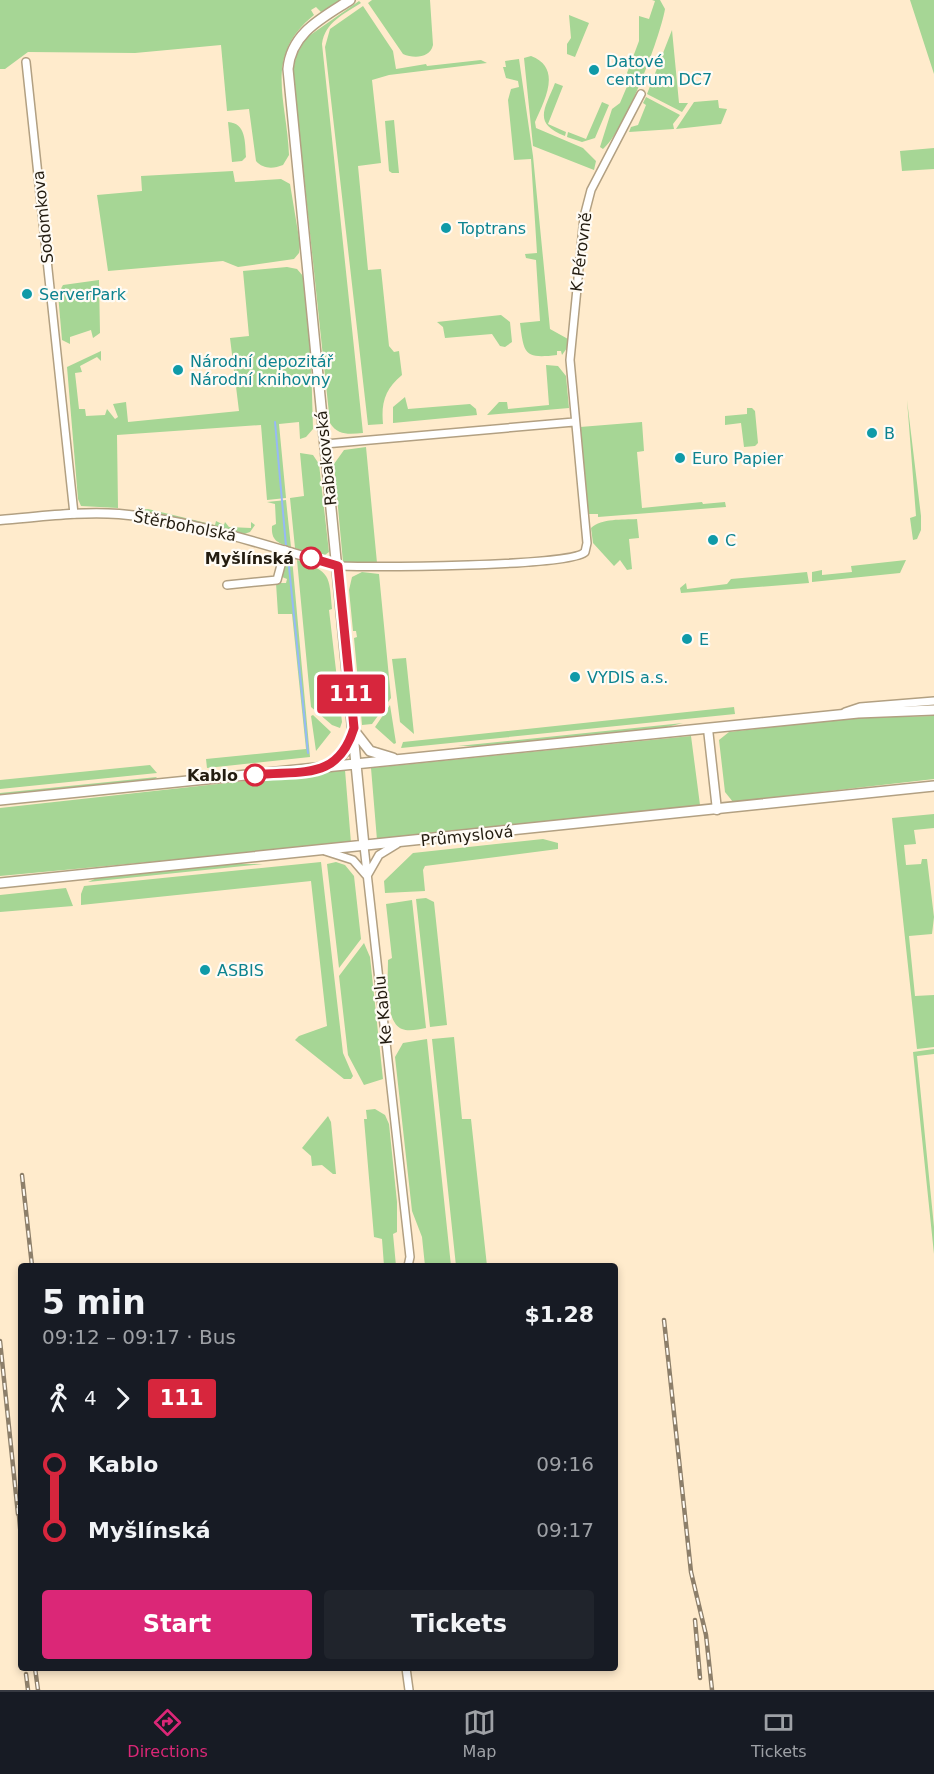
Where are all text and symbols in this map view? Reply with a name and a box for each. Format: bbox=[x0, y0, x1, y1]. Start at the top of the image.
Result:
place label: Datové centrum DC7 bbox=[606, 52, 712, 89]
marker: Datové centrum DC7 bbox=[587, 63, 601, 77]
street label: Sodomkova bbox=[29, 170, 57, 264]
street label: K Pérovně bbox=[567, 211, 595, 293]
place label: Toptrans bbox=[457, 219, 526, 238]
marker: Toptrans bbox=[439, 221, 453, 235]
place label: ServerPark bbox=[39, 285, 127, 304]
marker: ServerPark bbox=[20, 287, 34, 301]
place label: Národní depozitář Národní knihovny bbox=[190, 352, 333, 389]
marker: Národní depozitář Národní knihovny bbox=[171, 363, 185, 377]
street label: Rabakovská bbox=[312, 409, 340, 507]
place label: B bbox=[884, 424, 895, 443]
marker: B bbox=[865, 426, 879, 440]
place label: Euro Papier bbox=[692, 449, 784, 468]
marker: Euro Papier bbox=[673, 451, 687, 465]
street label: Štěrboholská bbox=[132, 507, 238, 545]
place label: C bbox=[725, 531, 736, 550]
marker: C bbox=[706, 533, 720, 547]
marker: Myšlínská bbox=[300, 547, 322, 569]
place label: Myšlínská bbox=[205, 549, 294, 568]
place label: E bbox=[699, 630, 709, 649]
marker: E bbox=[680, 632, 694, 646]
place label: VYDIS a.s. bbox=[587, 668, 668, 687]
marker: VYDIS a.s. bbox=[568, 670, 582, 684]
line badge: 111 bbox=[316, 674, 386, 714]
text: 111 bbox=[329, 682, 373, 706]
marker: Kablo bbox=[244, 764, 266, 786]
place label: Kablo bbox=[187, 766, 238, 785]
street label: Průmyslová bbox=[420, 822, 514, 850]
place label: ASBIS bbox=[217, 961, 264, 980]
marker: ASBIS bbox=[198, 963, 212, 977]
street label: Ke Kablu bbox=[370, 975, 396, 1045]
text: 5 min bbox=[42, 1283, 146, 1322]
text: $1.28 bbox=[524, 1302, 594, 1327]
text: 09:12 – 09:17 · Bus bbox=[42, 1325, 236, 1349]
icon: walk bbox=[42, 1382, 75, 1415]
icon: forward bbox=[106, 1382, 139, 1415]
text: 4 bbox=[84, 1386, 97, 1410]
text: 111 bbox=[160, 1386, 204, 1410]
text: Kablo bbox=[88, 1452, 158, 1477]
text: 09:16 bbox=[536, 1452, 594, 1476]
text: Myšlínská bbox=[88, 1518, 211, 1543]
text: 09:17 bbox=[536, 1518, 594, 1542]
button: Start bbox=[42, 1590, 312, 1659]
button: Tickets bbox=[324, 1590, 594, 1659]
tab: Directions bbox=[127, 1706, 208, 1761]
tab: Map bbox=[463, 1706, 496, 1761]
tab: Tickets bbox=[751, 1706, 807, 1761]

